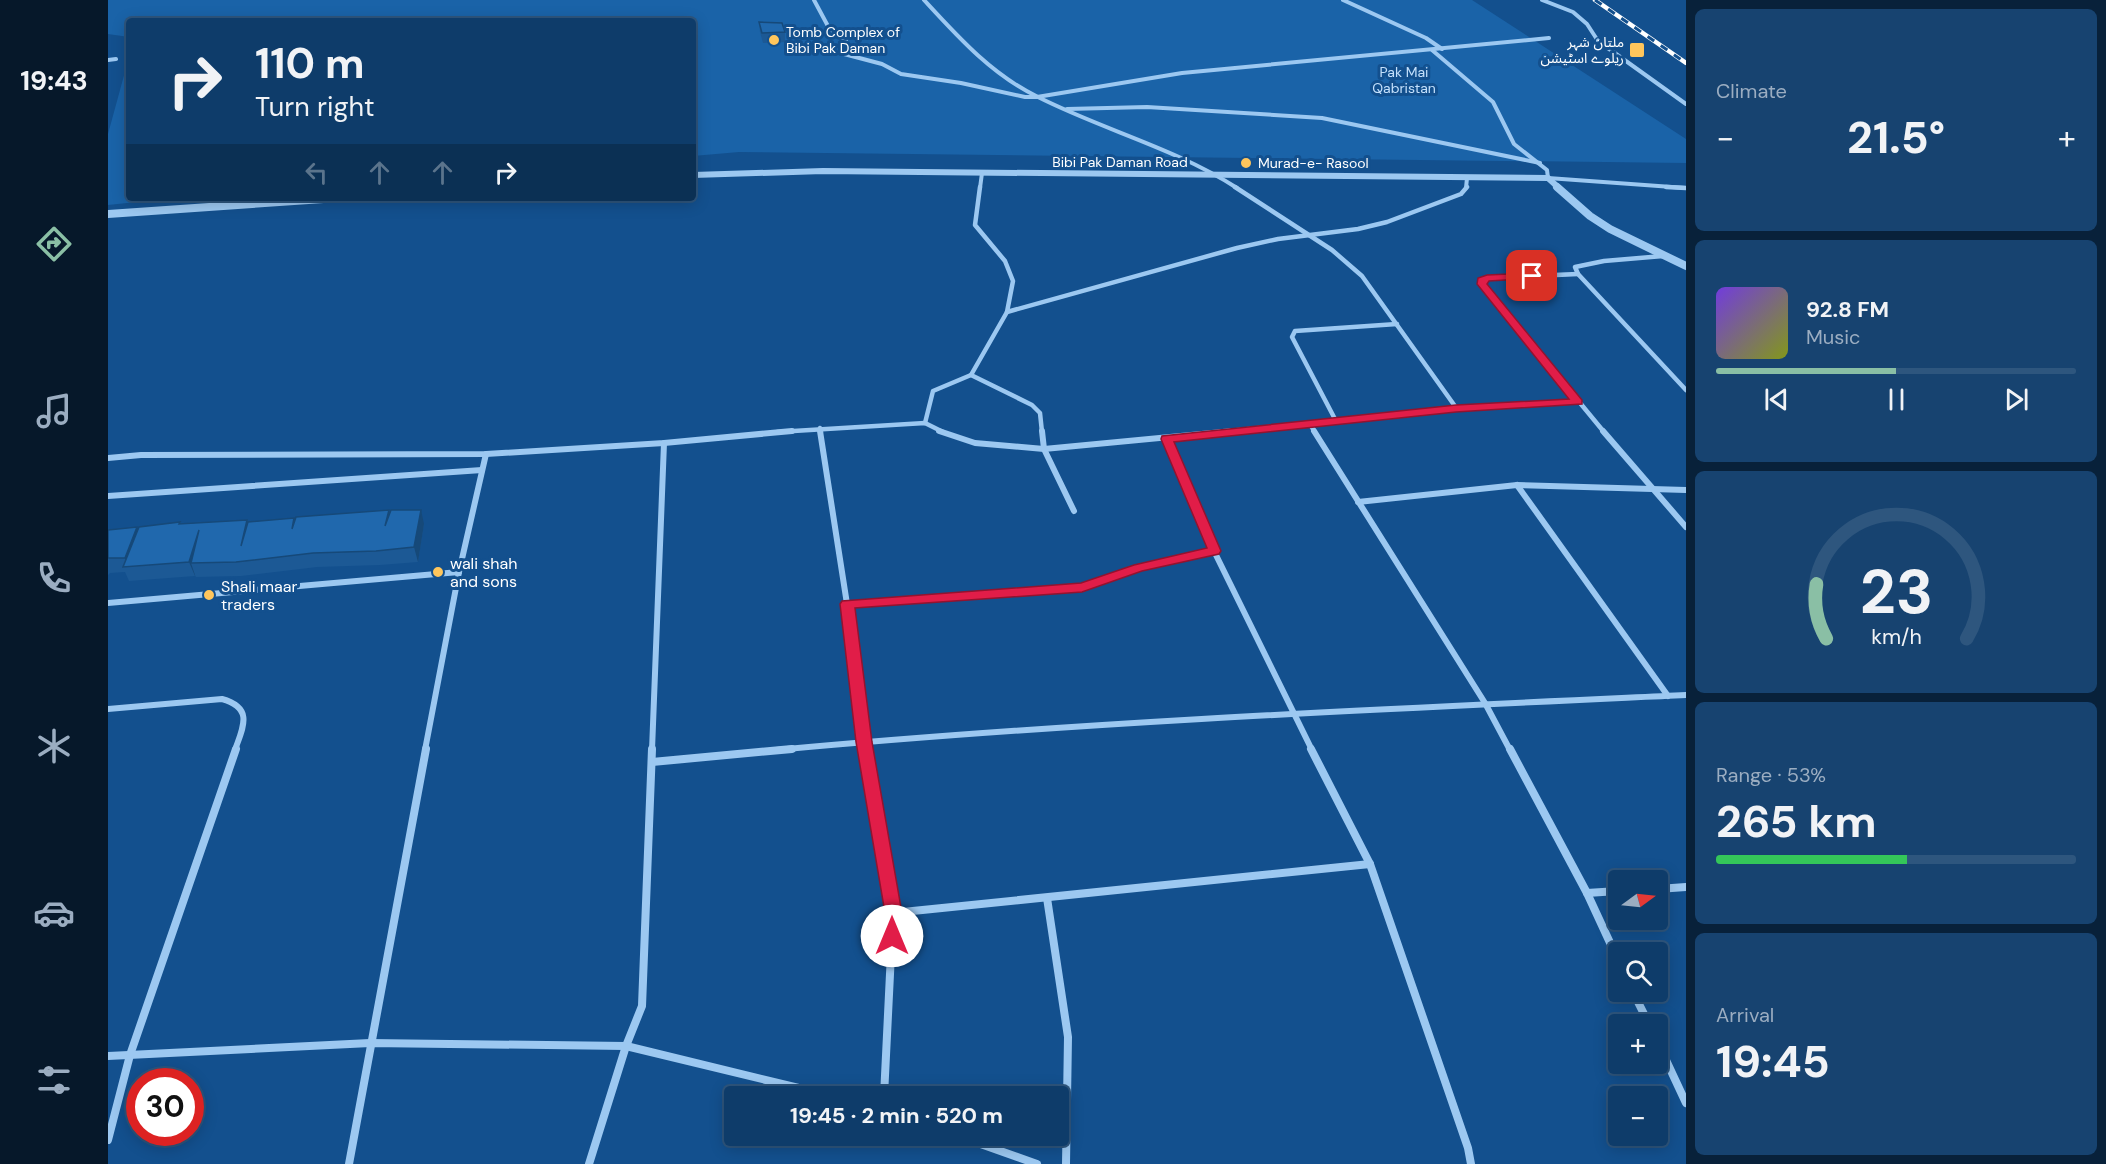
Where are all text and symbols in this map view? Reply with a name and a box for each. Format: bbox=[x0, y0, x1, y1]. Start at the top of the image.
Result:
place label: Tomb Complex of Bibi Pak Daman bbox=[786, 23, 900, 57]
marker: Tomb Complex of Bibi Pak Daman bbox=[767, 33, 781, 47]
place label: ملتان شہر ریلوے اسٹیشن bbox=[1541, 33, 1624, 67]
text: 110 m bbox=[255, 36, 365, 91]
marker: ملتان شہر ریلوے اسٹیشن bbox=[1628, 41, 1646, 59]
icon: right bbox=[156, 42, 234, 120]
text: 19:43 bbox=[20, 63, 88, 98]
park label: Pak Mai Qabristan bbox=[1372, 63, 1436, 97]
text: Climate bbox=[1716, 78, 1787, 104]
text: Turn right bbox=[255, 89, 375, 124]
text: 21.5° bbox=[1847, 108, 1945, 167]
text: − bbox=[1716, 116, 1734, 159]
text: + bbox=[2058, 116, 2076, 159]
street label: Bibi Pak Daman Road bbox=[1052, 153, 1188, 171]
place label: Murad-e- Rasool bbox=[1258, 154, 1369, 172]
icon: left bbox=[300, 156, 333, 189]
icon: ahead bbox=[363, 156, 396, 189]
icon: ahead bbox=[426, 156, 459, 189]
icon: right bbox=[489, 156, 522, 189]
marker: Murad-e- Rasool bbox=[1239, 156, 1253, 170]
icon: directions bbox=[33, 223, 75, 265]
pin bbox=[1506, 250, 1557, 301]
icon: arrive bbox=[1515, 259, 1548, 292]
text: 92.8 FM bbox=[1806, 295, 1889, 324]
text: Music bbox=[1806, 324, 1861, 350]
icon: previous bbox=[1760, 383, 1793, 416]
icon: pause bbox=[1880, 383, 1913, 416]
icon: next bbox=[2000, 383, 2033, 416]
icon: music bbox=[33, 390, 75, 432]
text: 23 bbox=[1859, 551, 1933, 632]
place label: wali shah and sons bbox=[450, 553, 517, 592]
icon: phone bbox=[33, 557, 75, 599]
marker: wali shah and sons bbox=[431, 565, 445, 579]
place label: Shali maar traders bbox=[221, 576, 298, 615]
marker: Shali maar traders bbox=[202, 588, 216, 602]
text: km/h bbox=[1871, 623, 1921, 651]
icon: climate bbox=[33, 725, 75, 767]
text: Range · 53% bbox=[1716, 762, 1826, 788]
text: 265 km bbox=[1716, 792, 1877, 851]
north arrow bbox=[1608, 870, 1668, 930]
map controls bbox=[1608, 870, 1668, 1146]
icon: car bbox=[33, 892, 75, 934]
position arrow bbox=[860, 904, 924, 968]
button: search bbox=[1608, 942, 1668, 1002]
text: Arrival bbox=[1716, 1002, 1774, 1028]
button: + bbox=[1608, 1014, 1668, 1074]
text: 19:45 bbox=[1716, 1032, 1830, 1091]
icon: filters bbox=[33, 1059, 75, 1101]
speed limit sign: 30 bbox=[126, 1068, 204, 1146]
button: − bbox=[1608, 1086, 1668, 1146]
text: 19:45 · 2 min · 520 m bbox=[790, 1101, 1003, 1130]

